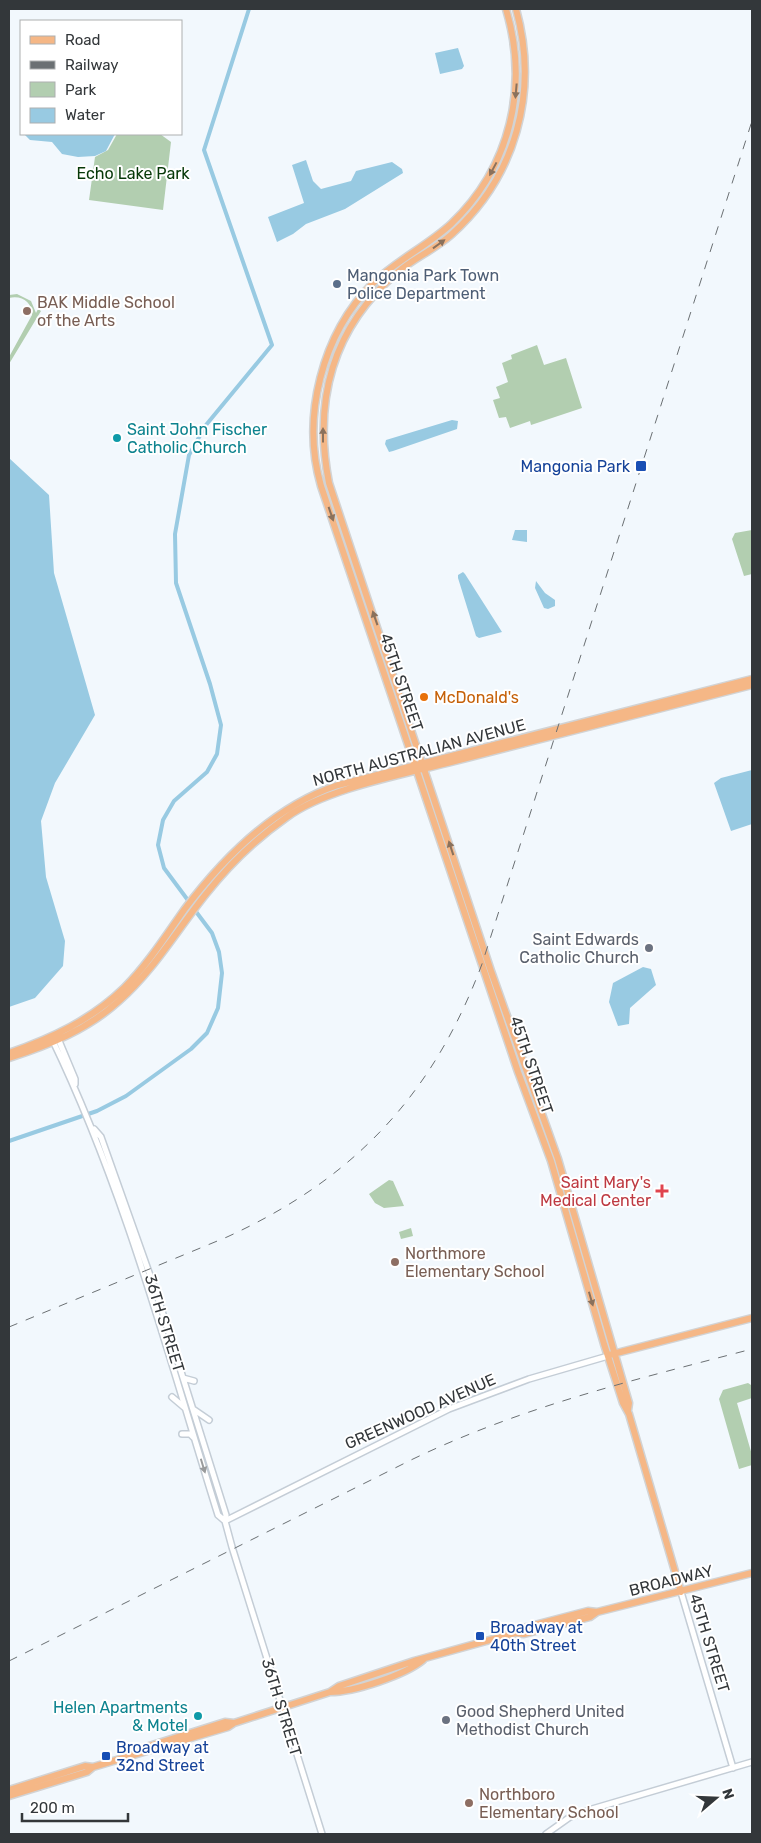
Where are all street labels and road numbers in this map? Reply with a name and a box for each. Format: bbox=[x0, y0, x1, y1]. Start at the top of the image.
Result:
street label: 45TH STREET bbox=[376, 631, 427, 734]
street label: NORTH AUSTRALIAN AVENUE bbox=[311, 715, 528, 790]
street label: 45TH STREET bbox=[506, 1014, 557, 1117]
street label: 36TH STREET bbox=[141, 1272, 188, 1374]
street label: GREENWOOD AVENUE bbox=[342, 1370, 498, 1453]
street label: BROADWAY bbox=[627, 1561, 715, 1600]
street label: 45TH STREET bbox=[685, 1591, 734, 1695]
street label: 36TH STREET bbox=[258, 1656, 305, 1758]

